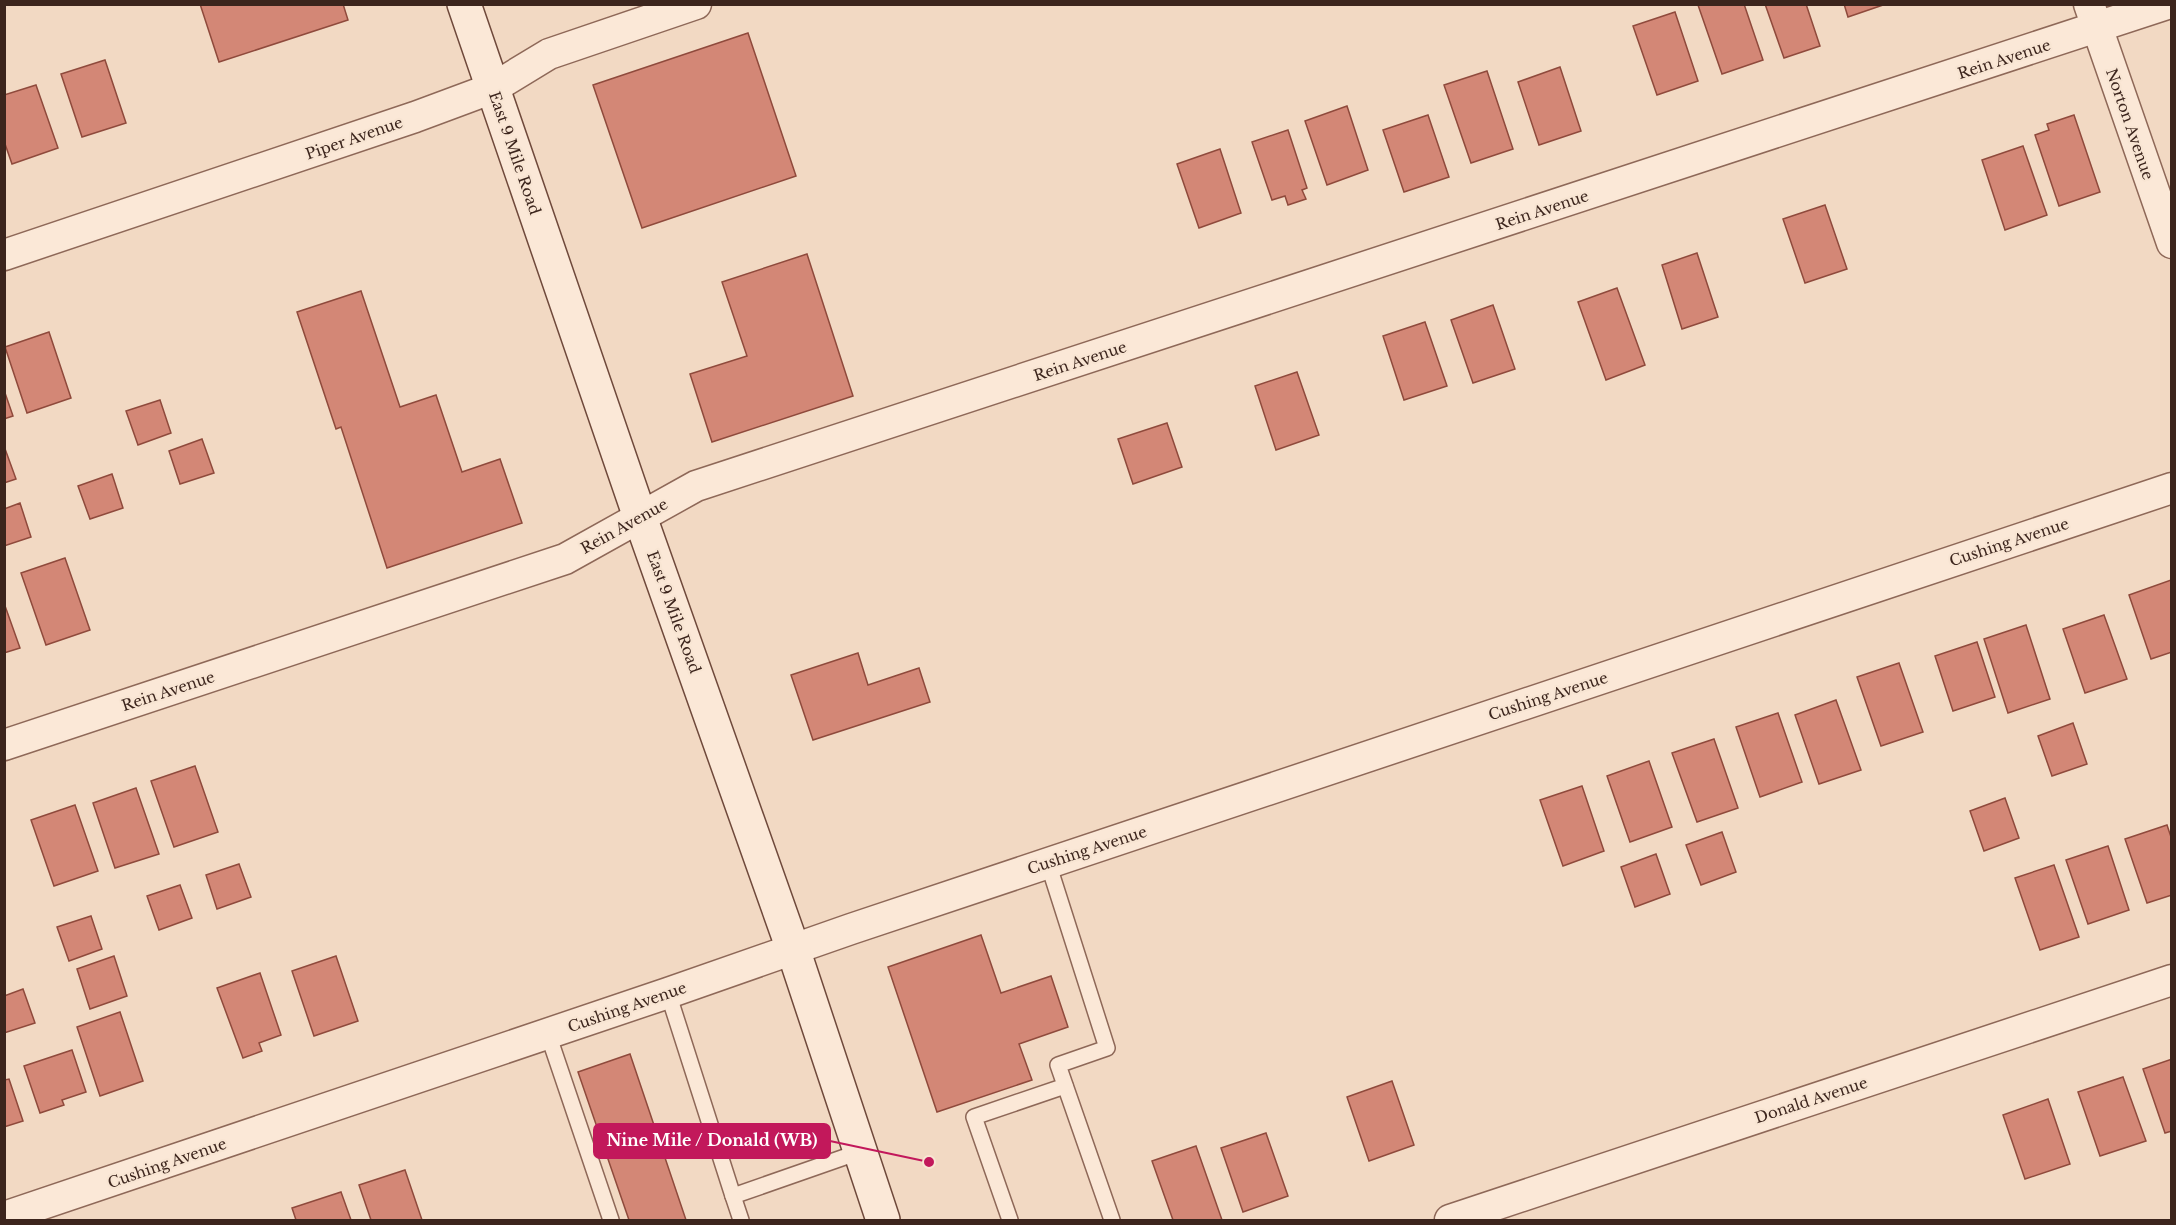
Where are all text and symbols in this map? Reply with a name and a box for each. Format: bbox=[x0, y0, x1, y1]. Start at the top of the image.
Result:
street label: Rein Avenue bbox=[1955, 35, 2053, 83]
street label: Norton Avenue bbox=[2102, 66, 2158, 182]
street label: East 9 Mile Road bbox=[485, 89, 545, 217]
street label: Piper Avenue bbox=[303, 112, 405, 164]
street label: Rein Avenue bbox=[1493, 186, 1591, 234]
street label: Rein Avenue bbox=[1031, 337, 1129, 385]
street label: Rein Avenue bbox=[577, 494, 671, 558]
street label: Cushing Avenue bbox=[1947, 514, 2071, 570]
street label: East 9 Mile Road bbox=[643, 548, 705, 676]
street label: Rein Avenue bbox=[119, 667, 217, 715]
street label: Cushing Avenue bbox=[1486, 668, 1610, 724]
street label: Cushing Avenue bbox=[1025, 822, 1149, 878]
street label: Cushing Avenue bbox=[565, 978, 689, 1036]
street label: Donald Avenue bbox=[1752, 1073, 1870, 1127]
callout: Nine Mile / Donald (WB) bbox=[594, 1124, 830, 1158]
text: Nine Mile / Donald (WB) bbox=[607, 1130, 818, 1150]
street label: Cushing Avenue bbox=[105, 1134, 229, 1192]

